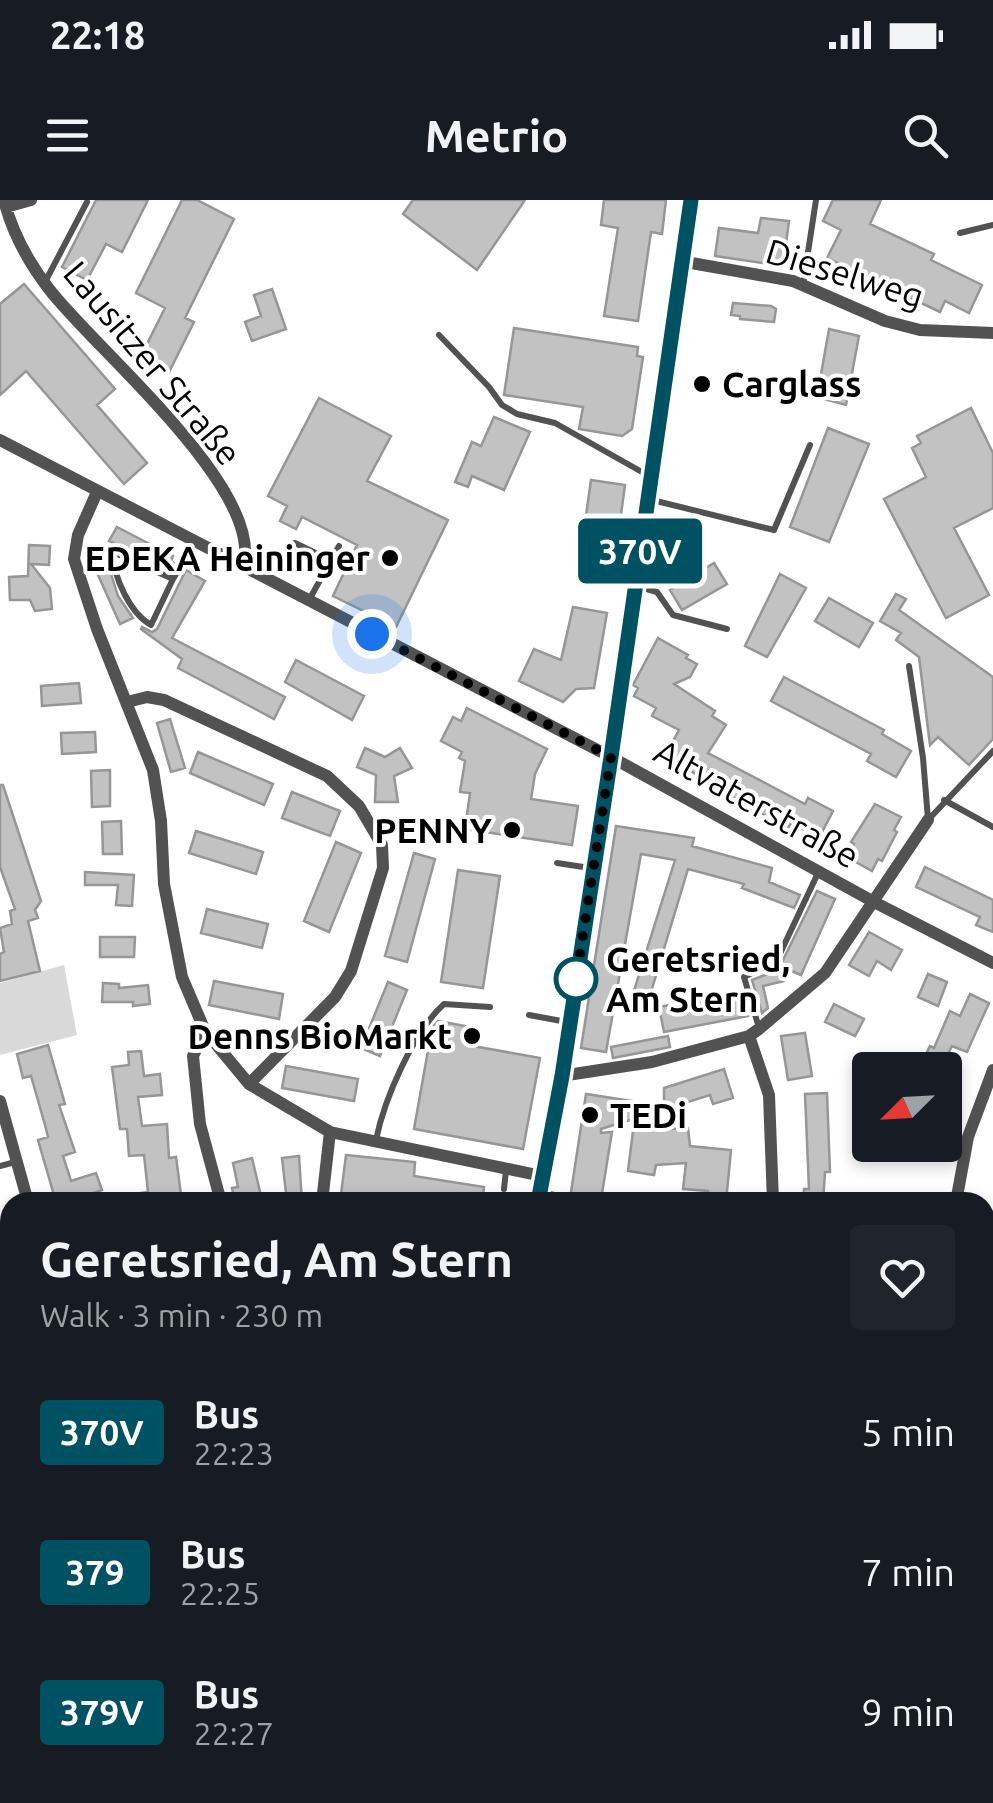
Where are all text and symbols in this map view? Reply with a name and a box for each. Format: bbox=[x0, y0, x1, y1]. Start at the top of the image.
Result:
text: 22:18 bbox=[50, 14, 145, 56]
icon: menu bbox=[40, 108, 95, 163]
icon: search bbox=[898, 108, 953, 163]
text: Metrio bbox=[425, 110, 568, 161]
street label: Dieselweg bbox=[761, 230, 929, 316]
street label: Lausitzer Straße bbox=[56, 253, 250, 473]
place label: Carglass bbox=[722, 364, 861, 404]
marker: Carglass bbox=[691, 373, 713, 395]
line badge: 370V bbox=[570, 518, 710, 584]
text: 370V bbox=[598, 531, 682, 571]
place label: EDEKA Heininger bbox=[85, 538, 371, 578]
marker: EDEKA Heininger bbox=[379, 547, 401, 569]
your location bbox=[347, 609, 397, 659]
street label: Altvaterstraße bbox=[648, 730, 866, 876]
place label: PENNY bbox=[374, 810, 493, 850]
marker: PENNY bbox=[501, 819, 523, 841]
place label: Geretsried, Am Stern bbox=[606, 939, 790, 1019]
marker: Geretsried, Am Stern bbox=[555, 958, 597, 1000]
place label: Denns BioMarkt bbox=[188, 1016, 452, 1056]
marker: Denns BioMarkt bbox=[461, 1025, 483, 1047]
north arrow bbox=[852, 1052, 962, 1162]
map controls bbox=[852, 1052, 962, 1162]
place label: TEDi bbox=[610, 1095, 687, 1135]
marker: TEDi bbox=[579, 1104, 601, 1126]
button: heart bbox=[850, 1225, 955, 1330]
text: Geretsried, Am Stern bbox=[40, 1232, 513, 1286]
text: Walk · 3 min · 230 m bbox=[40, 1297, 323, 1333]
text: Bus bbox=[194, 1393, 259, 1435]
text: 5 min bbox=[861, 1411, 955, 1453]
text: 370V bbox=[60, 1412, 144, 1452]
text: 22:23 bbox=[194, 1435, 274, 1471]
text: Bus bbox=[180, 1533, 245, 1575]
text: 7 min bbox=[861, 1551, 955, 1593]
text: 379 bbox=[65, 1552, 125, 1592]
text: 22:25 bbox=[180, 1575, 260, 1611]
text: Bus bbox=[194, 1673, 259, 1715]
text: 9 min bbox=[861, 1691, 955, 1733]
text: 379V bbox=[60, 1692, 144, 1732]
text: 22:27 bbox=[194, 1715, 274, 1751]

